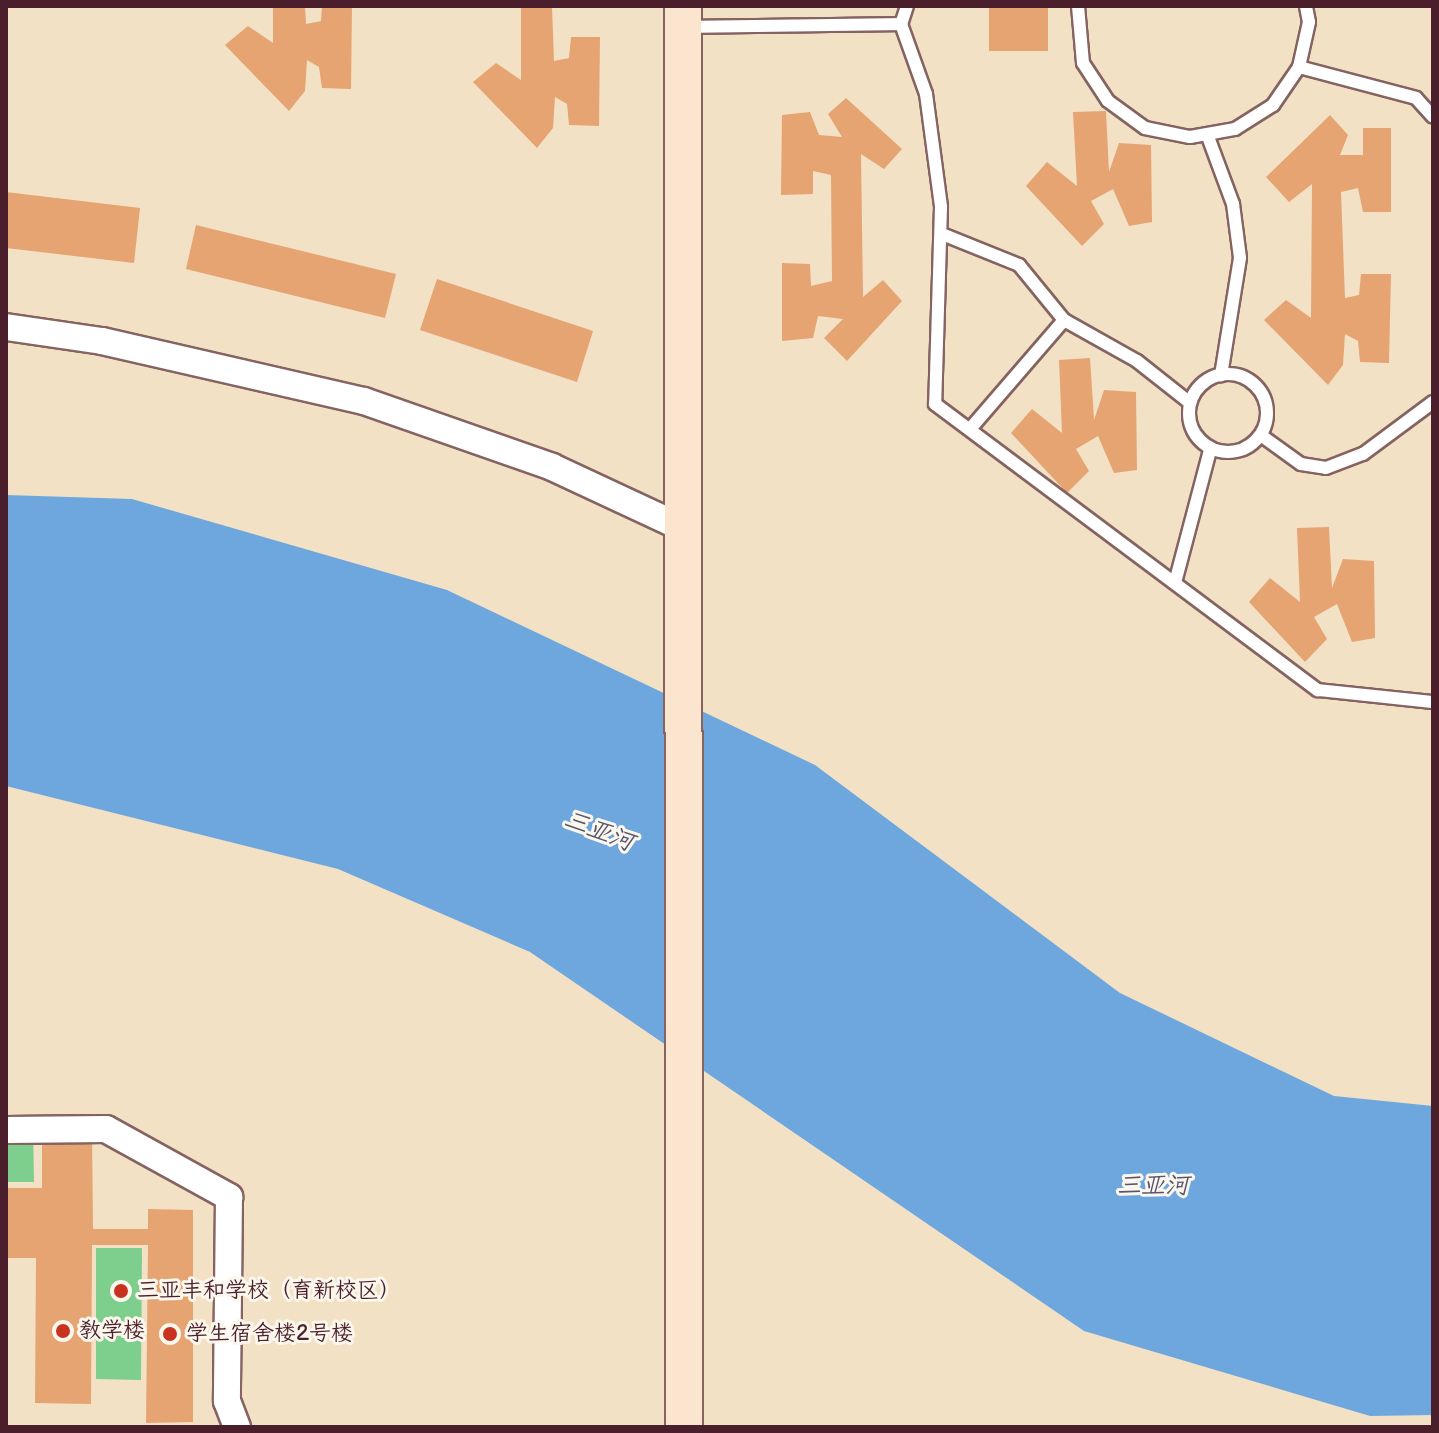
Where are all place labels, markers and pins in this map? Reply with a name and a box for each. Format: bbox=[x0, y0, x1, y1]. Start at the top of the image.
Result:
place label: 三亚丰和学校（育新校区） bbox=[137, 1278, 401, 1304]
marker: 三亚丰和学校（育新校区） bbox=[112, 1282, 130, 1300]
place label: 教学楼 bbox=[79, 1318, 145, 1344]
place label: 学生宿舍楼2号楼 bbox=[186, 1321, 353, 1347]
marker: 教学楼 bbox=[54, 1322, 72, 1340]
marker: 学生宿舍楼2号楼 bbox=[161, 1325, 179, 1343]

